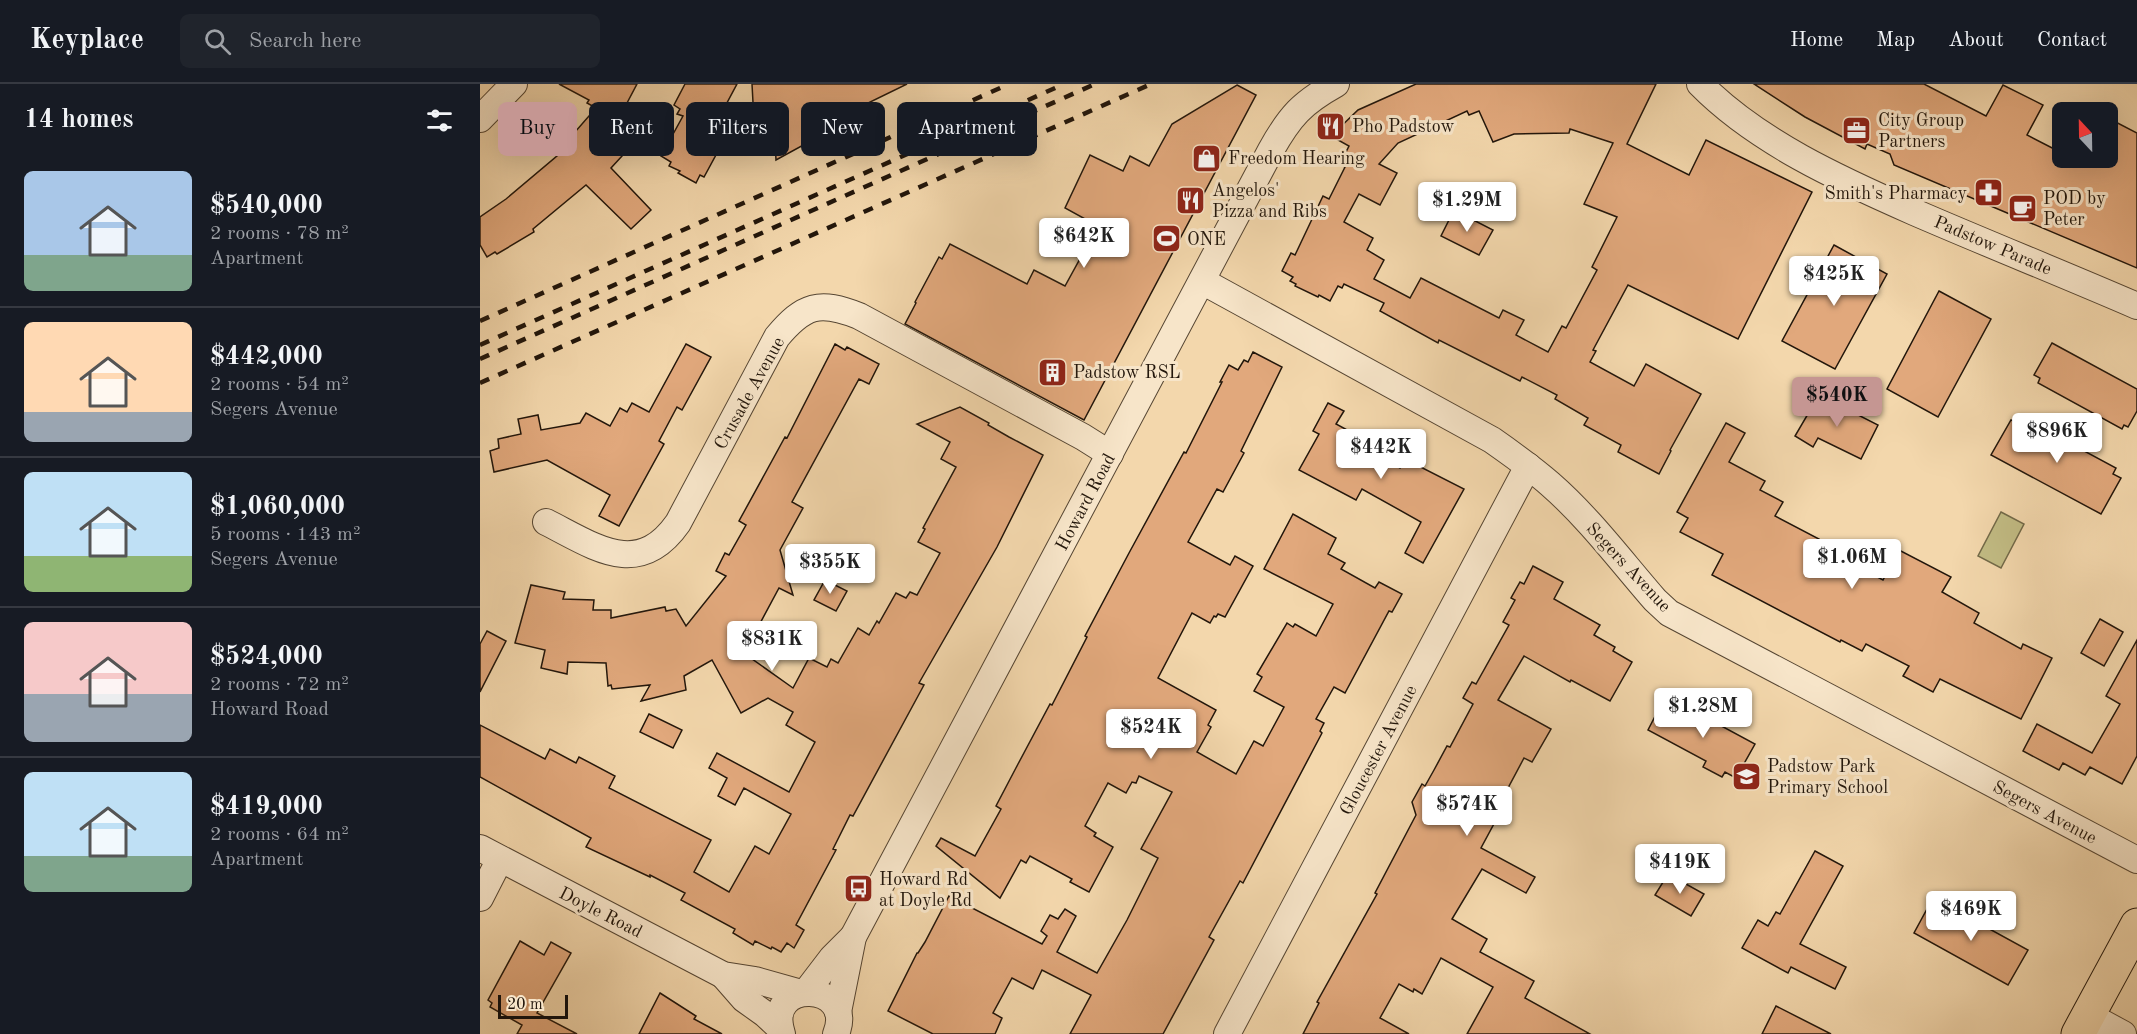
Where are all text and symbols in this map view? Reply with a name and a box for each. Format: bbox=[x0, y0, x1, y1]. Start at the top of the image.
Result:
search box bbox=[180, 14, 600, 68]
icon: search bbox=[201, 25, 234, 58]
text: Keyplace bbox=[30, 27, 144, 55]
text: Search here bbox=[249, 30, 361, 52]
text: Home bbox=[1790, 30, 1843, 51]
text: Map bbox=[1876, 30, 1915, 51]
text: About bbox=[1948, 30, 2004, 51]
text: Contact bbox=[2037, 30, 2107, 51]
chip: Buy bbox=[498, 102, 577, 156]
chip: Rent bbox=[589, 102, 674, 156]
chip: Filters bbox=[686, 102, 789, 156]
chip: New bbox=[801, 102, 885, 156]
chip: Apartment bbox=[897, 102, 1037, 156]
north arrow bbox=[2052, 102, 2118, 168]
map controls bbox=[2052, 102, 2118, 168]
icon: filters bbox=[423, 104, 456, 137]
text: 14 homes bbox=[24, 107, 133, 133]
restaurant icon: Pho Padstow bbox=[1315, 110, 1347, 142]
place label: City Group Partners bbox=[1878, 112, 1964, 151]
office icon: City Group Partners bbox=[1841, 114, 1873, 146]
place label: Pho Padstow bbox=[1352, 118, 1454, 136]
shop icon: Freedom Hearing bbox=[1191, 142, 1223, 174]
place label: Freedom Hearing bbox=[1228, 150, 1365, 168]
pharmacy icon: Smith's Pharmacy bbox=[1972, 177, 2004, 209]
place label: Angelos' Pizza and Ribs bbox=[1212, 182, 1327, 221]
pin: $1.29M bbox=[1418, 182, 1516, 233]
restaurant icon: Angelos' Pizza and Ribs bbox=[1175, 184, 1207, 216]
place label: Smith's Pharmacy bbox=[1825, 185, 1967, 203]
place label: POD by Peter bbox=[2043, 190, 2106, 229]
text: $1.29M bbox=[1432, 191, 1502, 211]
cafe icon: POD by Peter bbox=[2006, 192, 2038, 224]
text: $540,000 bbox=[210, 193, 323, 219]
icon: home bbox=[72, 195, 144, 267]
street label: Padstow Parade bbox=[1931, 213, 2054, 279]
pin: $642K bbox=[1042, 218, 1126, 269]
sports icon: ONE bbox=[1150, 223, 1182, 255]
text: 2 rooms · 78 m² bbox=[210, 224, 349, 244]
text: $642K bbox=[1053, 227, 1115, 247]
place label: ONE bbox=[1187, 231, 1226, 249]
text: Apartment bbox=[210, 249, 304, 269]
pin: $425K bbox=[1792, 256, 1876, 307]
text: $425K bbox=[1803, 265, 1865, 285]
street label: Crusade Avenue bbox=[712, 334, 788, 453]
text: $442,000 bbox=[210, 344, 323, 370]
icon: home bbox=[72, 346, 144, 418]
building icon: Padstow RSL bbox=[1036, 356, 1068, 388]
place label: Padstow RSL bbox=[1073, 364, 1181, 382]
text: 2 rooms · 54 m² bbox=[210, 375, 349, 395]
pin: $540K bbox=[1795, 377, 1879, 428]
text: $540K bbox=[1806, 386, 1868, 406]
text: Segers Avenue bbox=[210, 400, 338, 420]
pin: $896K bbox=[2015, 413, 2099, 464]
text: $896K bbox=[2026, 422, 2088, 442]
pin: $442K bbox=[1339, 429, 1423, 480]
text: $442K bbox=[1350, 438, 1412, 458]
street label: Howard Road bbox=[1053, 451, 1119, 554]
text: $1,060,000 bbox=[210, 494, 345, 520]
icon: home bbox=[72, 496, 144, 568]
street label: Segers Avenue bbox=[1583, 520, 1674, 616]
text: 5 rooms · 143 m² bbox=[210, 525, 360, 545]
pin: $1.06M bbox=[1803, 539, 1901, 590]
pin: $355K bbox=[788, 544, 872, 595]
text: $1.06M bbox=[1817, 548, 1887, 568]
text: Segers Avenue bbox=[210, 550, 338, 570]
text: $355K bbox=[799, 553, 861, 573]
pin: $831K bbox=[730, 621, 814, 672]
text: $831K bbox=[741, 630, 803, 650]
text: $524,000 bbox=[210, 644, 323, 670]
icon: home bbox=[72, 646, 144, 718]
text: 2 rooms · 72 m² bbox=[210, 675, 349, 695]
street label: Gloucester Avenue bbox=[1337, 682, 1421, 818]
pin: $1.28M bbox=[1654, 688, 1752, 739]
text: $1.28M bbox=[1668, 697, 1738, 717]
text: Howard Road bbox=[210, 700, 329, 720]
pin: $524K bbox=[1109, 709, 1193, 760]
text: $524K bbox=[1120, 718, 1182, 738]
place label: Padstow Park Primary School bbox=[1767, 758, 1888, 797]
school or university icon: Padstow Park Primary School bbox=[1730, 760, 1762, 792]
street label: Segers Avenue bbox=[1990, 778, 2099, 848]
pin: $574K bbox=[1425, 786, 1509, 837]
text: $419,000 bbox=[210, 794, 323, 820]
text: $574K bbox=[1436, 795, 1498, 815]
icon: home bbox=[72, 796, 144, 868]
text: 2 rooms · 64 m² bbox=[210, 825, 349, 845]
pin: $419K bbox=[1638, 844, 1722, 895]
text: Apartment bbox=[210, 850, 304, 870]
text: $419K bbox=[1649, 853, 1711, 873]
place label: Howard Rd at Doyle Rd bbox=[879, 871, 972, 910]
bus stop icon: Howard Rd at Doyle Rd bbox=[842, 873, 874, 905]
street label: Doyle Road bbox=[556, 884, 645, 942]
pin: $469K bbox=[1929, 891, 2013, 942]
text: $469K bbox=[1940, 900, 2002, 920]
scale bar bbox=[498, 992, 568, 1020]
text: 20 m bbox=[507, 997, 543, 1013]

